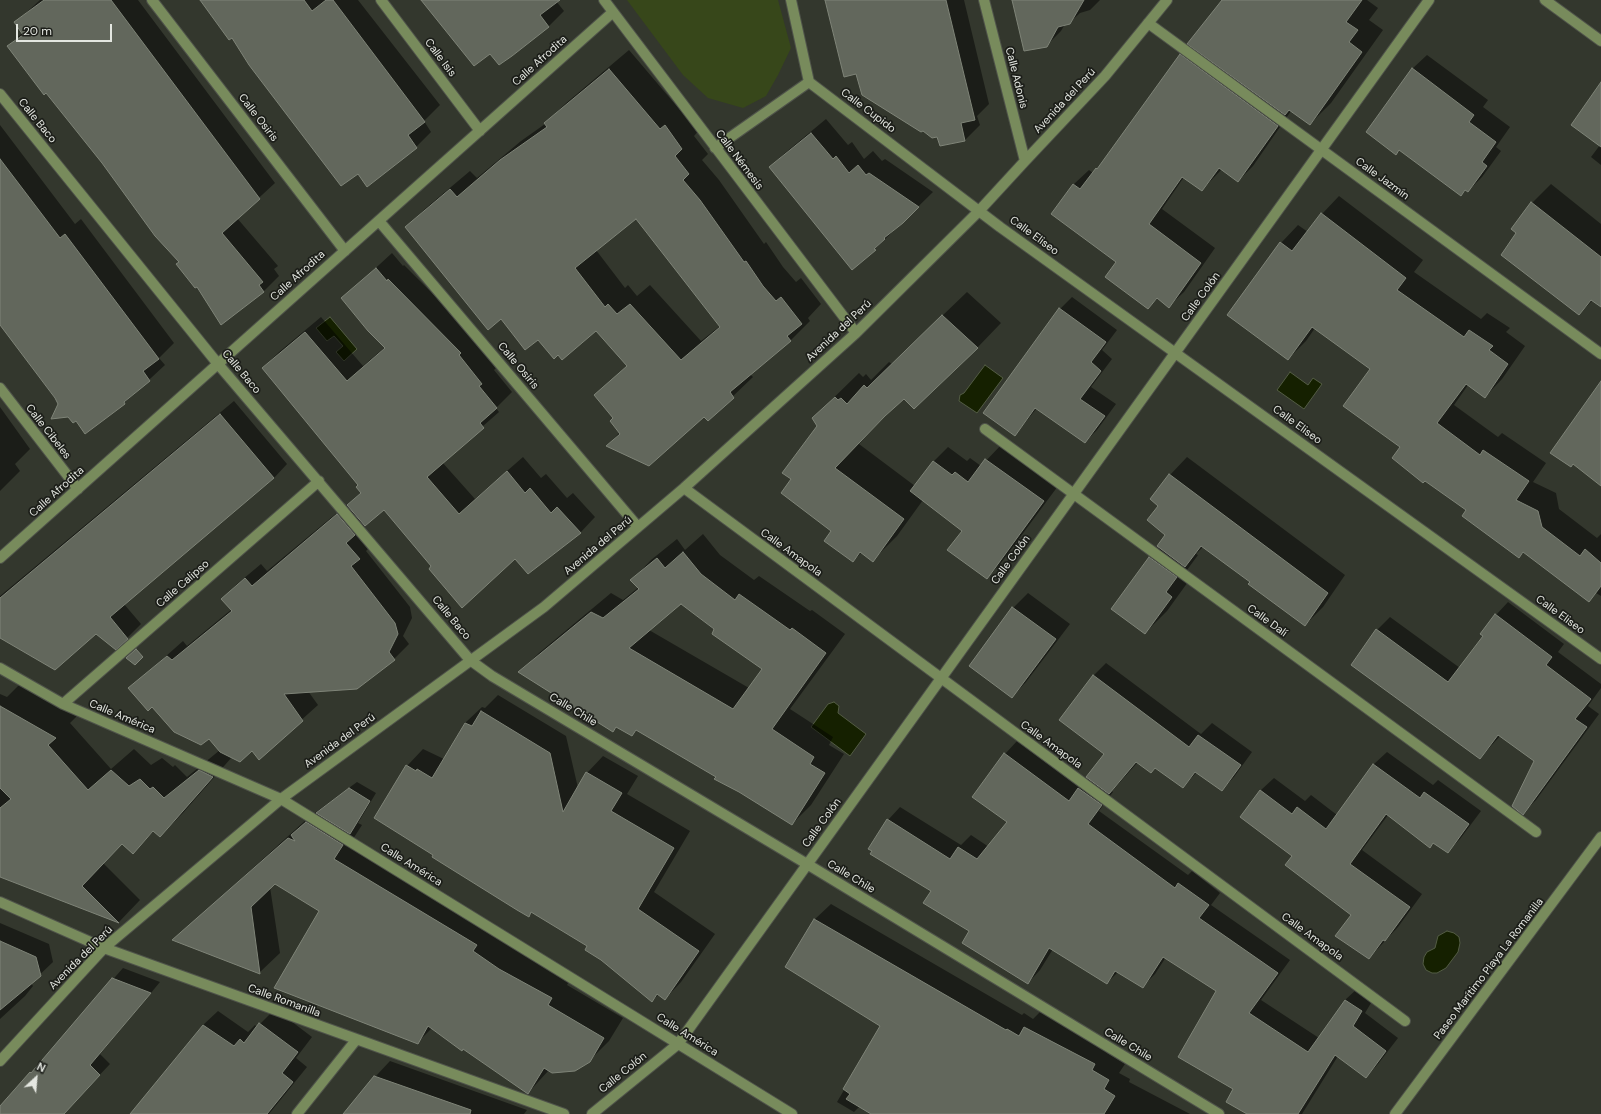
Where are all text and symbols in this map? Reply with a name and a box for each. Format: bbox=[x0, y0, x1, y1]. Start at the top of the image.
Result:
scale bar bbox=[18, 16, 114, 42]
text: 20 m bbox=[23, 23, 52, 39]
street label: Calle Afrodita bbox=[510, 33, 570, 89]
street label: Calle Isis bbox=[421, 36, 459, 80]
street label: Calle Adonis bbox=[1002, 46, 1030, 110]
street label: Avenida del Perú bbox=[1031, 66, 1099, 136]
street label: Calle Cupido bbox=[838, 86, 898, 136]
street label: Calle Osiris bbox=[235, 92, 281, 144]
street label: Calle Baco bbox=[15, 96, 59, 146]
street label: Calle Némesis bbox=[712, 127, 766, 193]
street label: Calle Jazmín bbox=[1353, 155, 1411, 203]
street label: Calle Eliseo bbox=[1007, 214, 1061, 258]
street label: Calle Afrodita bbox=[268, 248, 328, 304]
street label: Calle Colón bbox=[1179, 270, 1223, 324]
street label: Avenida del Perú bbox=[804, 297, 874, 365]
street label: Calle Osiris bbox=[495, 340, 541, 392]
street label: Calle Baco bbox=[219, 347, 263, 397]
street label: Calle Cibeles bbox=[23, 402, 73, 462]
street label: Calle Eliseo bbox=[1270, 403, 1324, 447]
street label: Calle Afrodita bbox=[27, 464, 87, 520]
street label: Avenida del Perú bbox=[561, 514, 635, 578]
street label: Calle Amapola bbox=[758, 526, 824, 580]
street label: Calle Colón bbox=[989, 533, 1033, 587]
street label: Calle Calipso bbox=[154, 557, 212, 611]
street label: Calle Baco bbox=[429, 593, 473, 643]
street label: Calle Eliseo bbox=[1533, 593, 1587, 637]
street label: Calle Dalí bbox=[1244, 602, 1290, 640]
street label: Calle Chile bbox=[547, 691, 599, 729]
street label: Calle América bbox=[87, 697, 157, 737]
street label: Avenida del Perú bbox=[302, 711, 378, 771]
street label: Calle Amapola bbox=[1018, 718, 1084, 772]
street label: Calle Colón bbox=[800, 796, 844, 850]
street label: Calle América bbox=[378, 841, 444, 889]
street label: Calle Chile bbox=[825, 858, 877, 896]
street label: Paseo Marítimo Playa La Romanilla bbox=[1431, 896, 1547, 1042]
street label: Calle Amapola bbox=[1279, 910, 1345, 964]
street label: Avenida del Perú bbox=[46, 923, 116, 993]
street label: Calle Romanilla bbox=[246, 982, 322, 1020]
street label: Calle América bbox=[654, 1011, 720, 1059]
street label: Calle Chile bbox=[1102, 1026, 1154, 1064]
street label: Calle Colón bbox=[596, 1050, 650, 1096]
north arrow bbox=[16, 1058, 56, 1098]
text: N bbox=[35, 1059, 48, 1075]

